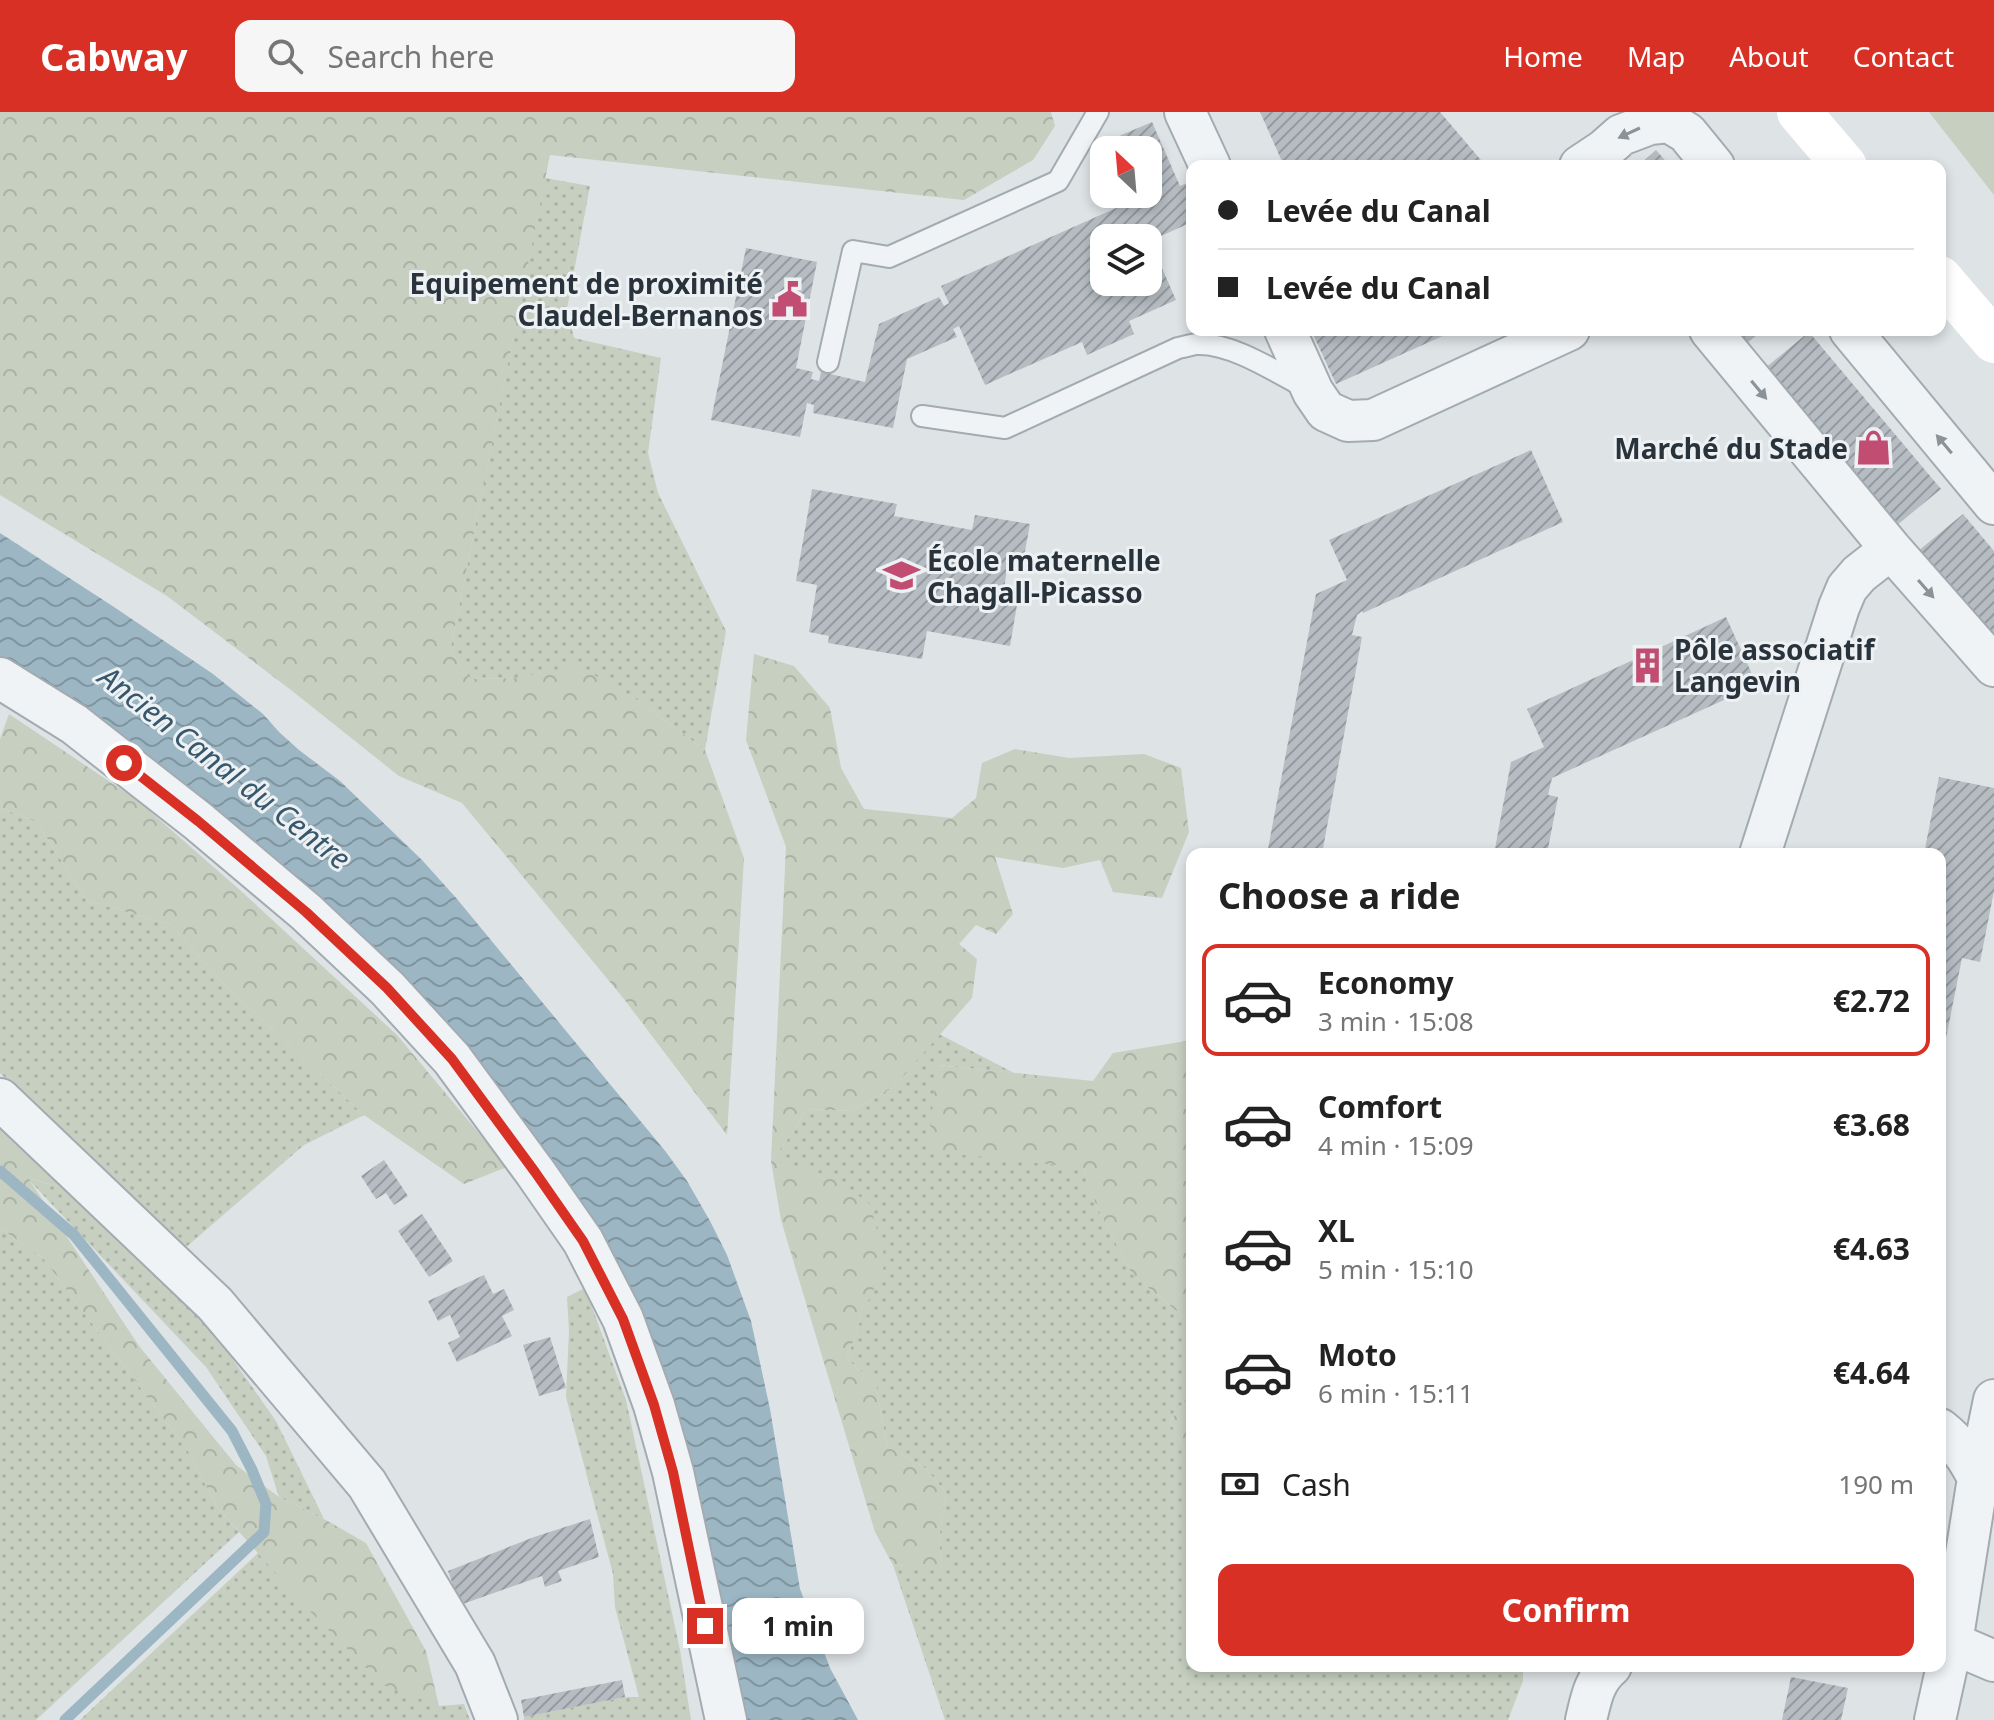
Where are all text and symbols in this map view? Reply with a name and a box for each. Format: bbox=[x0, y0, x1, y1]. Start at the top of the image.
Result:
search box bbox=[235, 20, 795, 92]
text: Cabway bbox=[40, 30, 187, 82]
icon: search bbox=[263, 34, 307, 78]
text: Search here bbox=[327, 36, 494, 77]
text: Home bbox=[1503, 37, 1583, 75]
text: Map bbox=[1627, 37, 1685, 75]
text: About bbox=[1729, 37, 1809, 75]
text: Contact bbox=[1853, 37, 1954, 75]
one-way arrow bbox=[1618, 126, 1641, 140]
north arrow bbox=[1090, 136, 1162, 208]
map controls bbox=[1090, 136, 1162, 296]
text: Levée du Canal bbox=[1266, 190, 1491, 231]
button: layers bbox=[1090, 224, 1162, 296]
place label: Equipement de proximité Claudel-Bernanos bbox=[410, 264, 763, 334]
text: Levée du Canal bbox=[1266, 267, 1491, 308]
public building icon: Equipement de proximité Claudel-Bernanos bbox=[770, 280, 808, 318]
one-way arrow bbox=[1751, 380, 1767, 400]
place label: Marché du Stade bbox=[1614, 429, 1848, 467]
shop icon: Marché du Stade bbox=[1855, 429, 1893, 467]
one-way arrow bbox=[1936, 434, 1953, 454]
place label: École maternelle Chagall-Picasso bbox=[927, 541, 1161, 611]
school or university icon: École maternelle Chagall-Picasso bbox=[882, 557, 920, 595]
one-way arrow bbox=[1917, 580, 1935, 599]
place label: Pôle associatif Langevin bbox=[1674, 630, 1877, 700]
building icon: Pôle associatif Langevin bbox=[1629, 646, 1667, 684]
water label: Ancien Canal du Centre bbox=[89, 654, 359, 878]
route start bbox=[106, 745, 142, 781]
text: Choose a ride bbox=[1218, 871, 1460, 920]
text: Economy bbox=[1318, 962, 1454, 1003]
icon: car bbox=[1222, 964, 1294, 1036]
text: €2.72 bbox=[1833, 980, 1910, 1021]
text: 3 min · 15:08 bbox=[1318, 1003, 1474, 1039]
text: Comfort bbox=[1318, 1086, 1442, 1127]
icon: car bbox=[1222, 1088, 1294, 1160]
text: €3.68 bbox=[1833, 1104, 1910, 1145]
text: 4 min · 15:09 bbox=[1318, 1127, 1474, 1163]
text: XL bbox=[1318, 1210, 1355, 1251]
icon: car bbox=[1222, 1212, 1294, 1284]
text: €4.63 bbox=[1833, 1228, 1910, 1269]
text: 5 min · 15:10 bbox=[1318, 1251, 1474, 1287]
text: Moto bbox=[1318, 1334, 1397, 1375]
icon: car bbox=[1222, 1336, 1294, 1408]
text: €4.64 bbox=[1833, 1352, 1910, 1393]
text: 6 min · 15:11 bbox=[1318, 1375, 1474, 1411]
icon: cash bbox=[1218, 1462, 1262, 1506]
text: Cash bbox=[1282, 1464, 1351, 1505]
text: 190 m bbox=[1838, 1466, 1914, 1502]
button: Confirm bbox=[1218, 1564, 1914, 1656]
callout: 1 min bbox=[733, 1598, 865, 1654]
route end bbox=[687, 1608, 723, 1644]
text: 1 min bbox=[762, 1608, 834, 1644]

